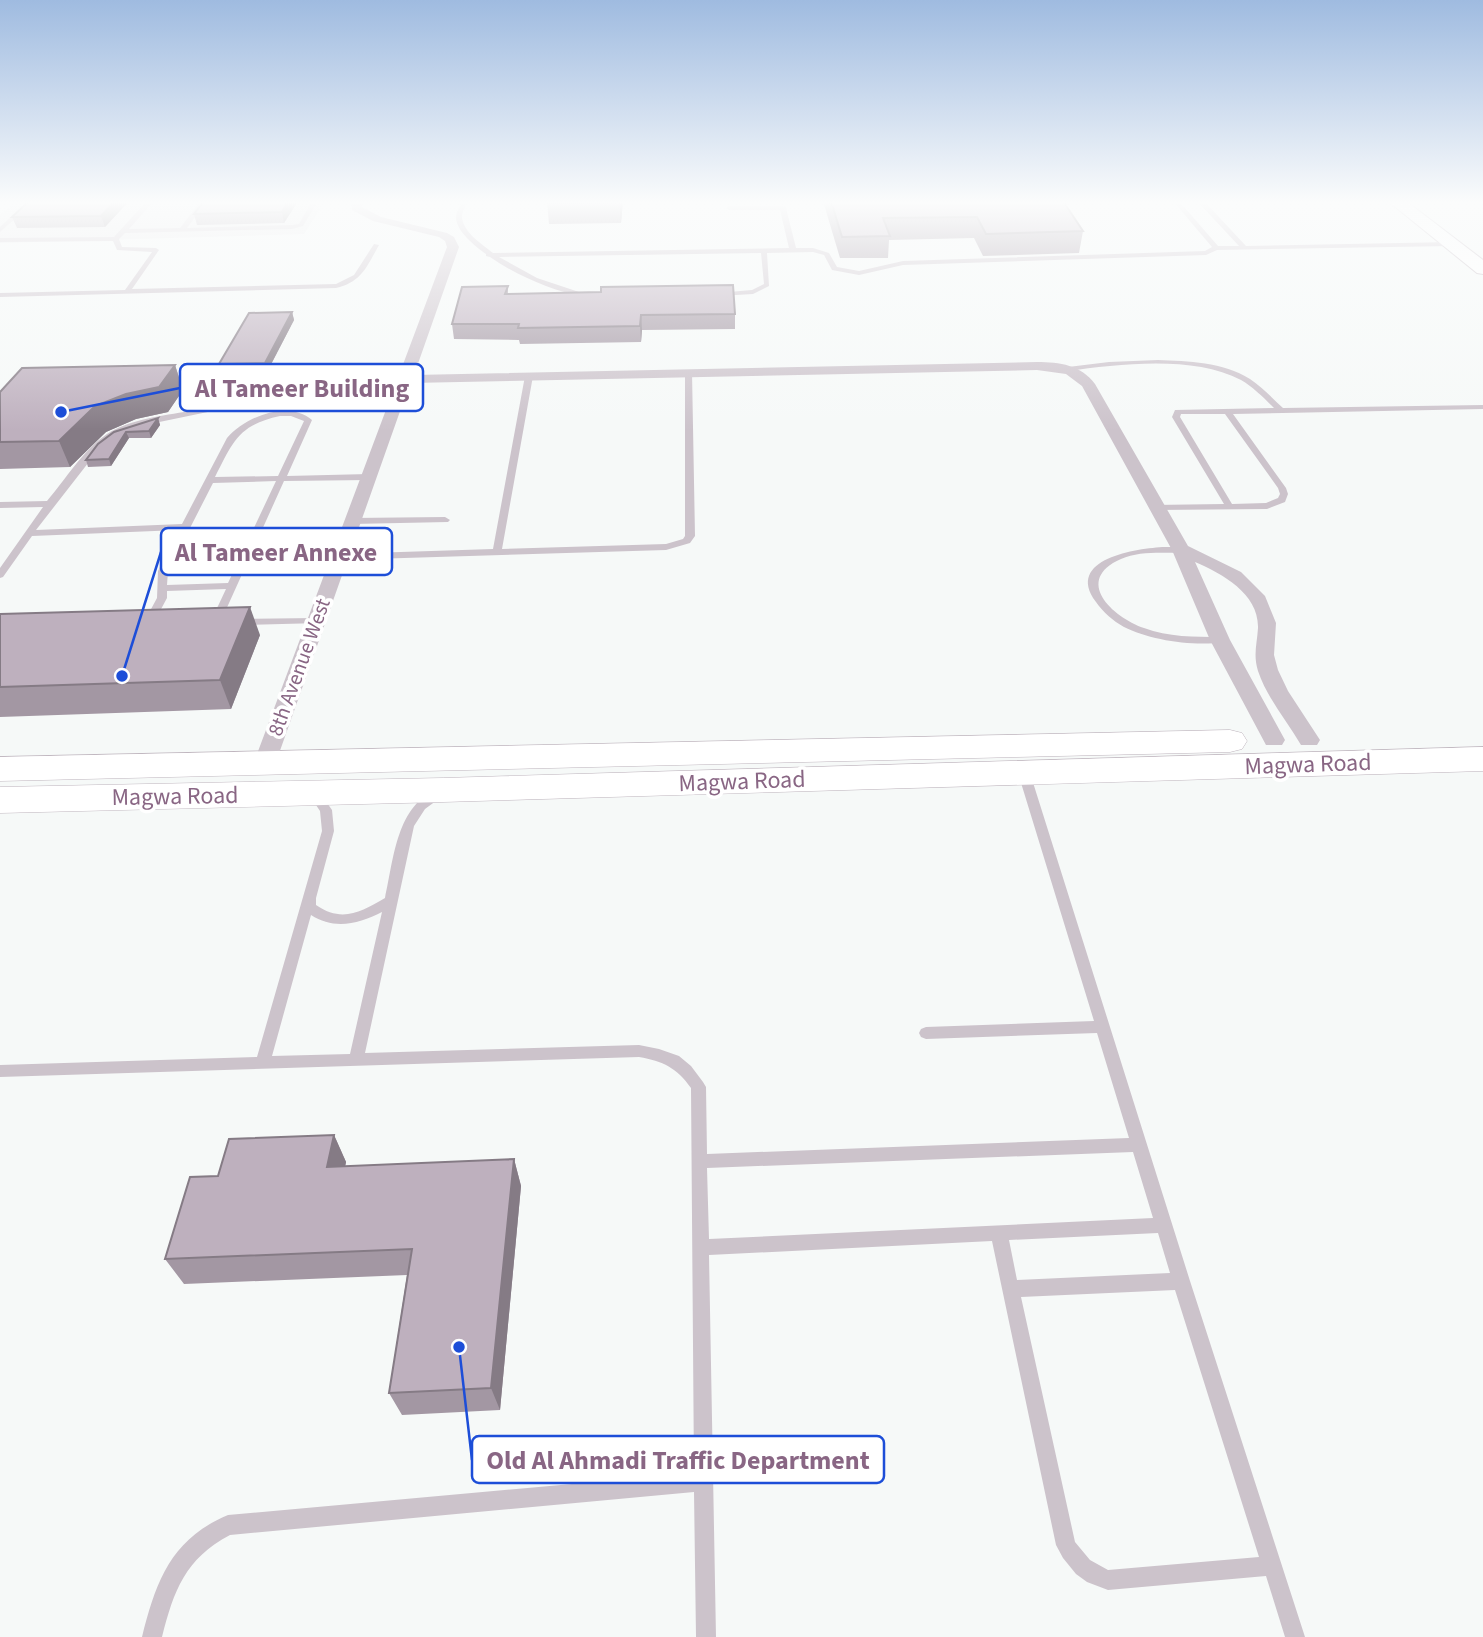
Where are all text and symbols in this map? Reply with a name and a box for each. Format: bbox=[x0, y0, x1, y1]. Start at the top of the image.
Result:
callout: Al Tameer Building bbox=[180, 364, 423, 411]
text: Al Tameer Building bbox=[194, 370, 409, 407]
callout: Al Tameer Annexe bbox=[161, 528, 392, 575]
text: Al Tameer Annexe bbox=[174, 534, 377, 571]
street label: 8th Avenue West bbox=[260, 594, 338, 740]
street label: Magwa Road bbox=[1244, 745, 1372, 784]
street label: Magwa Road bbox=[678, 762, 806, 801]
street label: Magwa Road bbox=[111, 778, 239, 815]
callout: Old Al Ahmadi Traffic Department bbox=[472, 1436, 884, 1483]
text: Old Al Ahmadi Traffic Department bbox=[486, 1442, 870, 1479]

